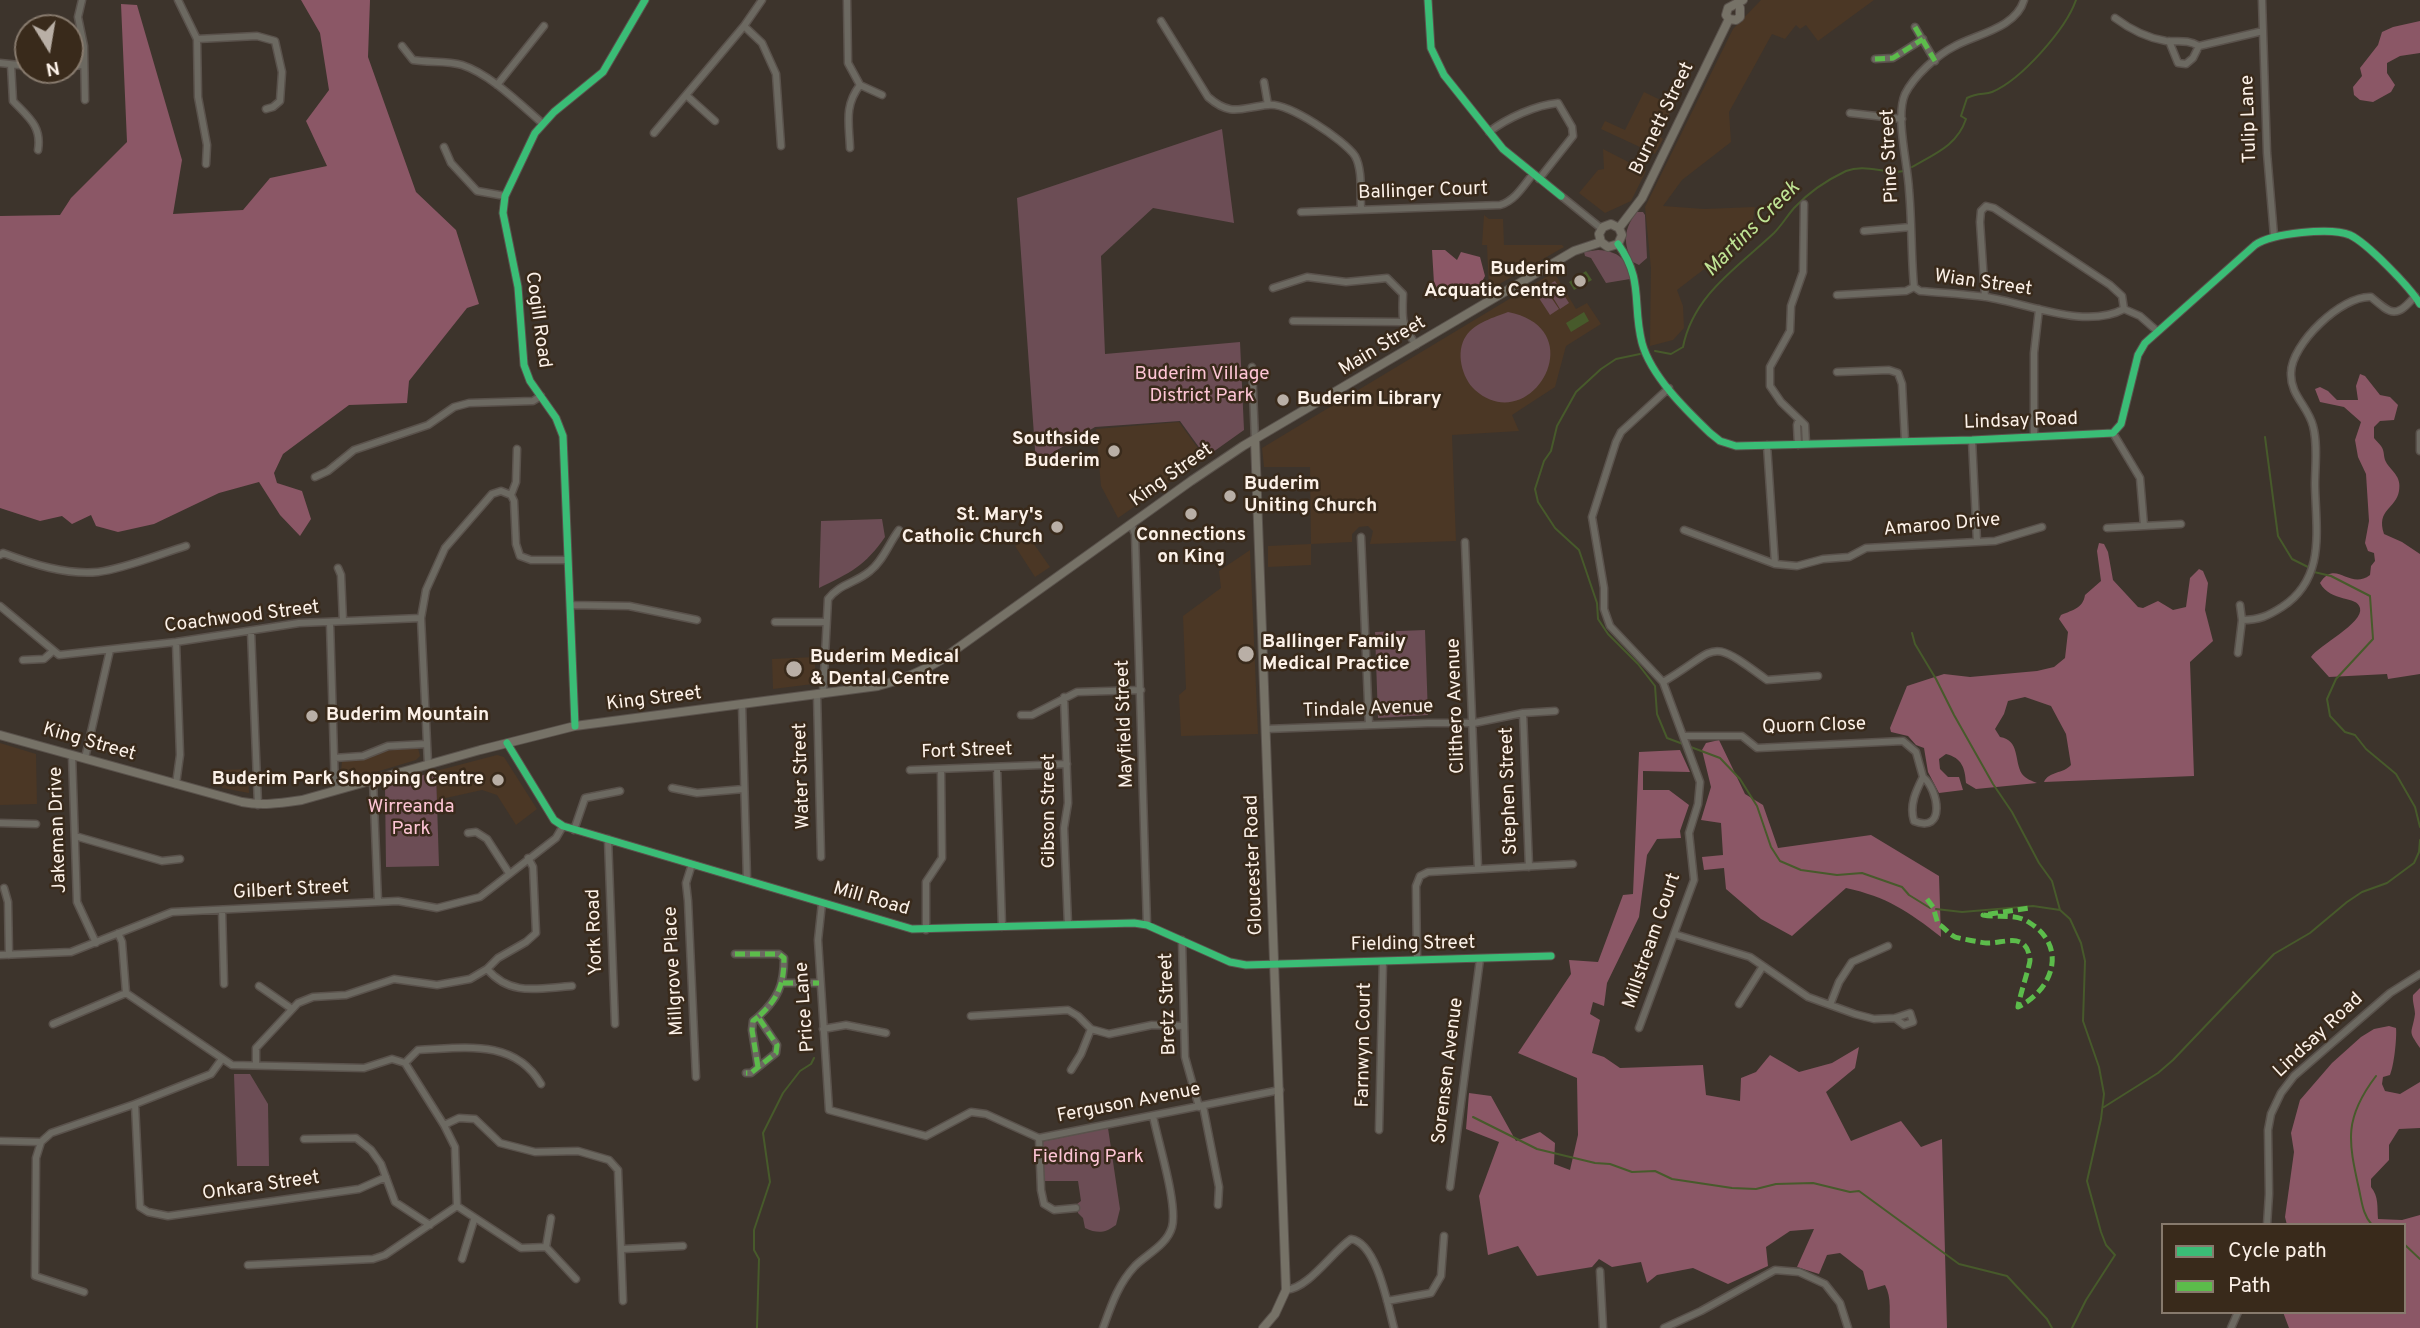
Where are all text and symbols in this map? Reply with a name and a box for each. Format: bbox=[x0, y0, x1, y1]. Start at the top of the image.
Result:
north arrow bbox=[14, 14, 84, 84]
text: N bbox=[44, 55, 62, 81]
street label: Burnett Street bbox=[1626, 59, 1700, 179]
street label: Tulip Lane bbox=[2237, 75, 2263, 163]
street label: Pine Street bbox=[1877, 108, 1905, 204]
water label: Martins Creek bbox=[1700, 177, 1806, 283]
street label: Ballinger Court bbox=[1358, 178, 1488, 206]
place label: Buderim Acquatic Centre bbox=[1424, 259, 1566, 303]
street label: Wian Street bbox=[1933, 266, 2033, 302]
street label: Cogill Road bbox=[519, 270, 555, 370]
marker: Buderim Acquatic Centre bbox=[1572, 273, 1588, 289]
street label: Main Street bbox=[1336, 312, 1430, 382]
park label: Buderim Village District Park bbox=[1134, 364, 1270, 408]
place label: Buderim Library bbox=[1297, 389, 1442, 411]
marker: Buderim Library bbox=[1275, 392, 1291, 408]
street label: Lindsay Road bbox=[1963, 409, 2079, 435]
place label: Southside Buderim bbox=[1012, 429, 1100, 473]
street label: King Street bbox=[1126, 439, 1218, 513]
marker: Southside Buderim bbox=[1106, 443, 1122, 459]
place label: Buderim Uniting Church bbox=[1244, 474, 1377, 518]
marker: Buderim Uniting Church bbox=[1222, 488, 1238, 504]
place label: St. Mary's Catholic Church bbox=[902, 505, 1043, 549]
marker: Connections on King bbox=[1183, 506, 1199, 522]
street label: Amaroo Drive bbox=[1883, 510, 2001, 542]
marker: St. Mary's Catholic Church bbox=[1049, 519, 1065, 535]
place label: Connections on King bbox=[1136, 525, 1246, 569]
street label: Coachwood Street bbox=[163, 597, 321, 639]
place label: Ballinger Family Medical Practice bbox=[1262, 632, 1410, 676]
street label: Clithero Avenue bbox=[1443, 638, 1471, 774]
marker: Ballinger Family Medical Practice bbox=[1236, 644, 1256, 664]
place label: Buderim Medical & Dental Centre bbox=[810, 647, 959, 691]
marker: Buderim Medical & Dental Centre bbox=[784, 659, 804, 679]
street label: Mayfield Street bbox=[1112, 659, 1140, 789]
street label: King Street bbox=[605, 683, 703, 717]
street label: Tindale Avenue bbox=[1302, 696, 1434, 724]
place label: Buderim Mountain bbox=[326, 705, 489, 727]
marker: Buderim Mountain bbox=[304, 708, 320, 724]
street label: Quorn Close bbox=[1762, 714, 1866, 740]
street label: King Street bbox=[40, 719, 138, 767]
street label: Water Street bbox=[790, 722, 816, 830]
street label: Stephen Street bbox=[1496, 727, 1524, 855]
street label: Fort Street bbox=[921, 739, 1013, 765]
street label: Gibson Street bbox=[1039, 753, 1061, 869]
street label: Jakeman Drive bbox=[45, 766, 73, 894]
place label: Buderim Park Shopping Centre bbox=[212, 769, 484, 791]
marker: Buderim Park Shopping Centre bbox=[490, 772, 506, 788]
street label: Gloucester Road bbox=[1241, 794, 1269, 936]
park label: Wirreanda Park bbox=[367, 797, 455, 841]
street label: Millstream Court bbox=[1619, 870, 1687, 1012]
street label: Gilbert Street bbox=[233, 877, 349, 905]
street label: Mill Road bbox=[830, 878, 912, 922]
street label: York Road bbox=[583, 888, 609, 976]
street label: Millgrove Place bbox=[660, 906, 690, 1036]
street label: Fielding Street bbox=[1350, 933, 1476, 957]
street label: Bretz Street bbox=[1156, 952, 1182, 1056]
street label: Price Lane bbox=[791, 961, 821, 1053]
street label: Farnwyn Court bbox=[1353, 982, 1377, 1108]
street label: Lindsay Road bbox=[2269, 989, 2369, 1083]
street label: Sorensen Avenue bbox=[1429, 996, 1469, 1146]
street label: Ferguson Avenue bbox=[1055, 1079, 1203, 1129]
park label: Fielding Park bbox=[1032, 1147, 1144, 1169]
street label: Onkara Street bbox=[201, 1167, 321, 1207]
legend bbox=[2161, 1223, 2406, 1314]
text: Cycle path bbox=[2228, 1238, 2327, 1265]
text: Path bbox=[2228, 1273, 2271, 1300]

